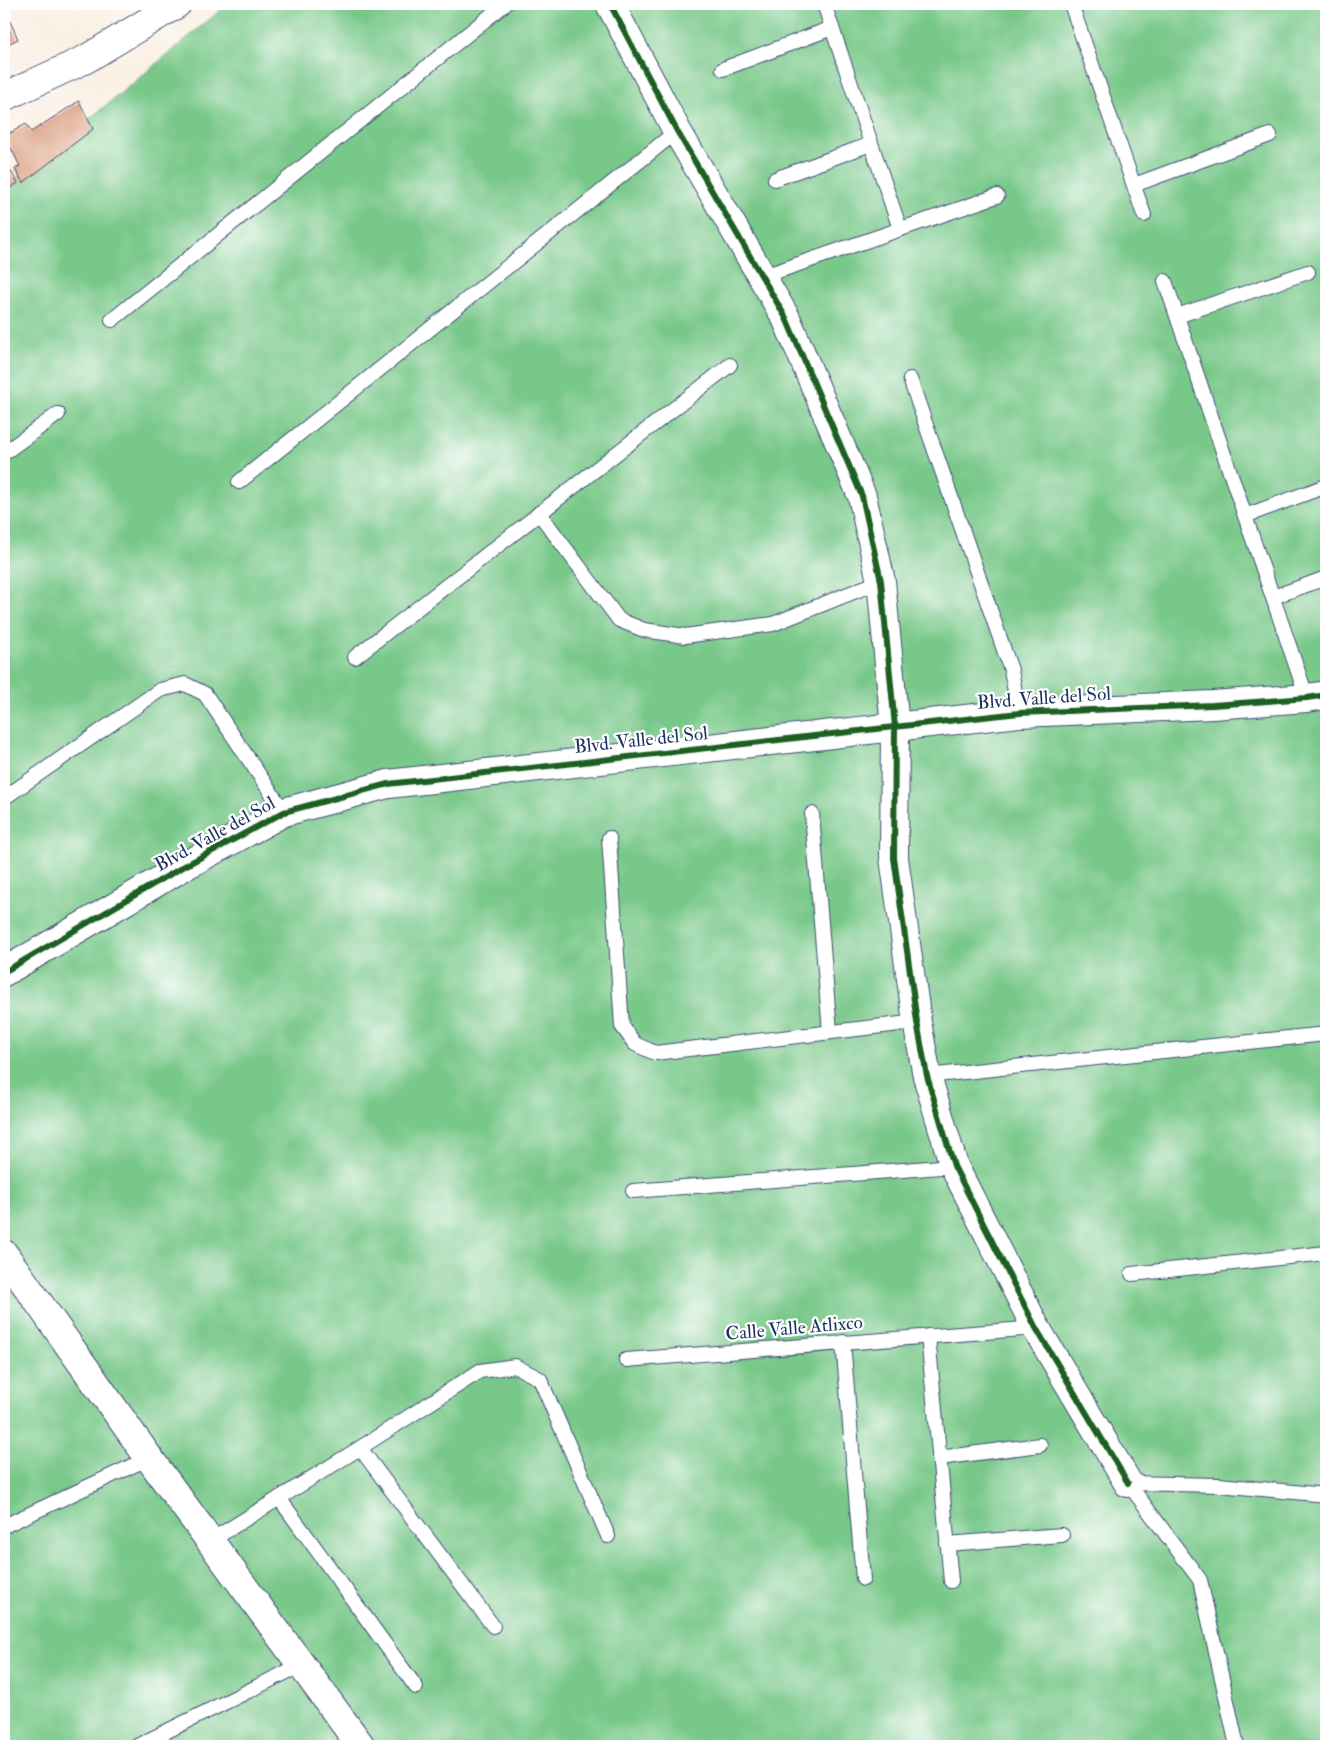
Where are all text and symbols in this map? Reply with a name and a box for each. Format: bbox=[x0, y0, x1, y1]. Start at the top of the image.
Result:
street label: Blvd. Valle del Sol bbox=[976, 681, 1112, 715]
street label: Blvd. Valle del Sol bbox=[573, 721, 709, 759]
street label: Blvd. Valle del Sol bbox=[151, 791, 280, 877]
street label: Calle Valle Atlixco bbox=[724, 1310, 864, 1346]

